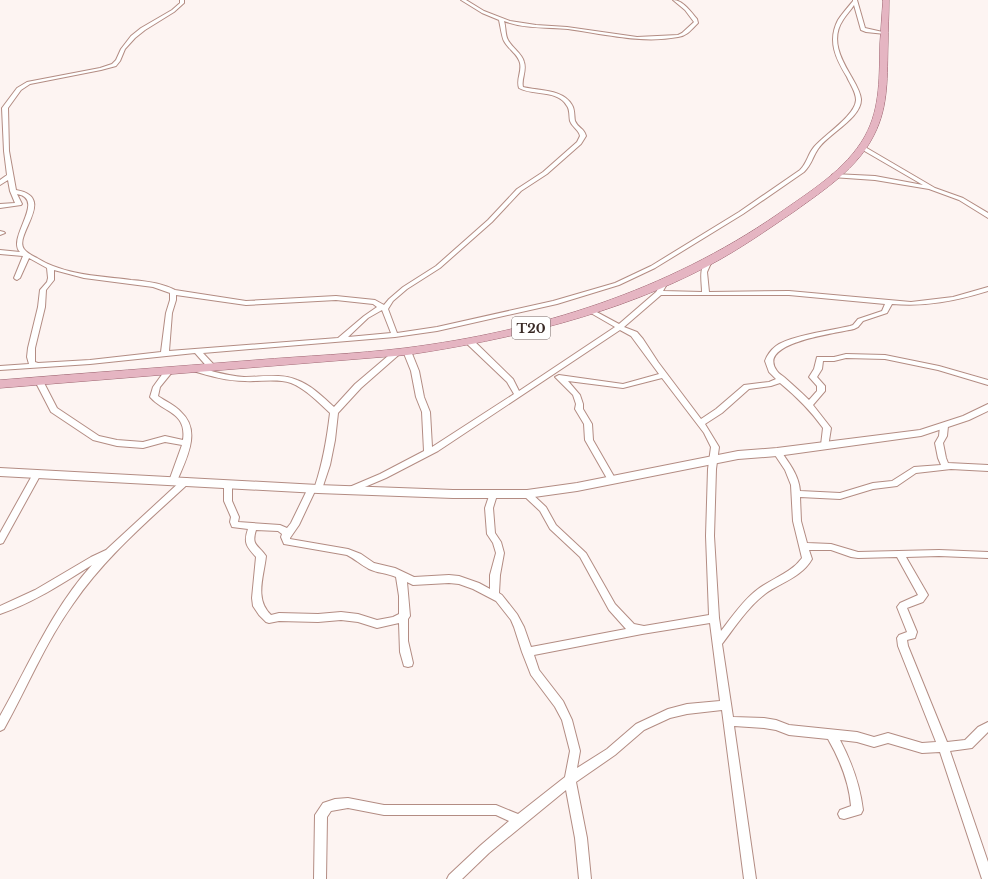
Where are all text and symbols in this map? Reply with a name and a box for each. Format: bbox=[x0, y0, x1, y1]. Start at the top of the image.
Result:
road number: T20 bbox=[512, 317, 550, 339]

